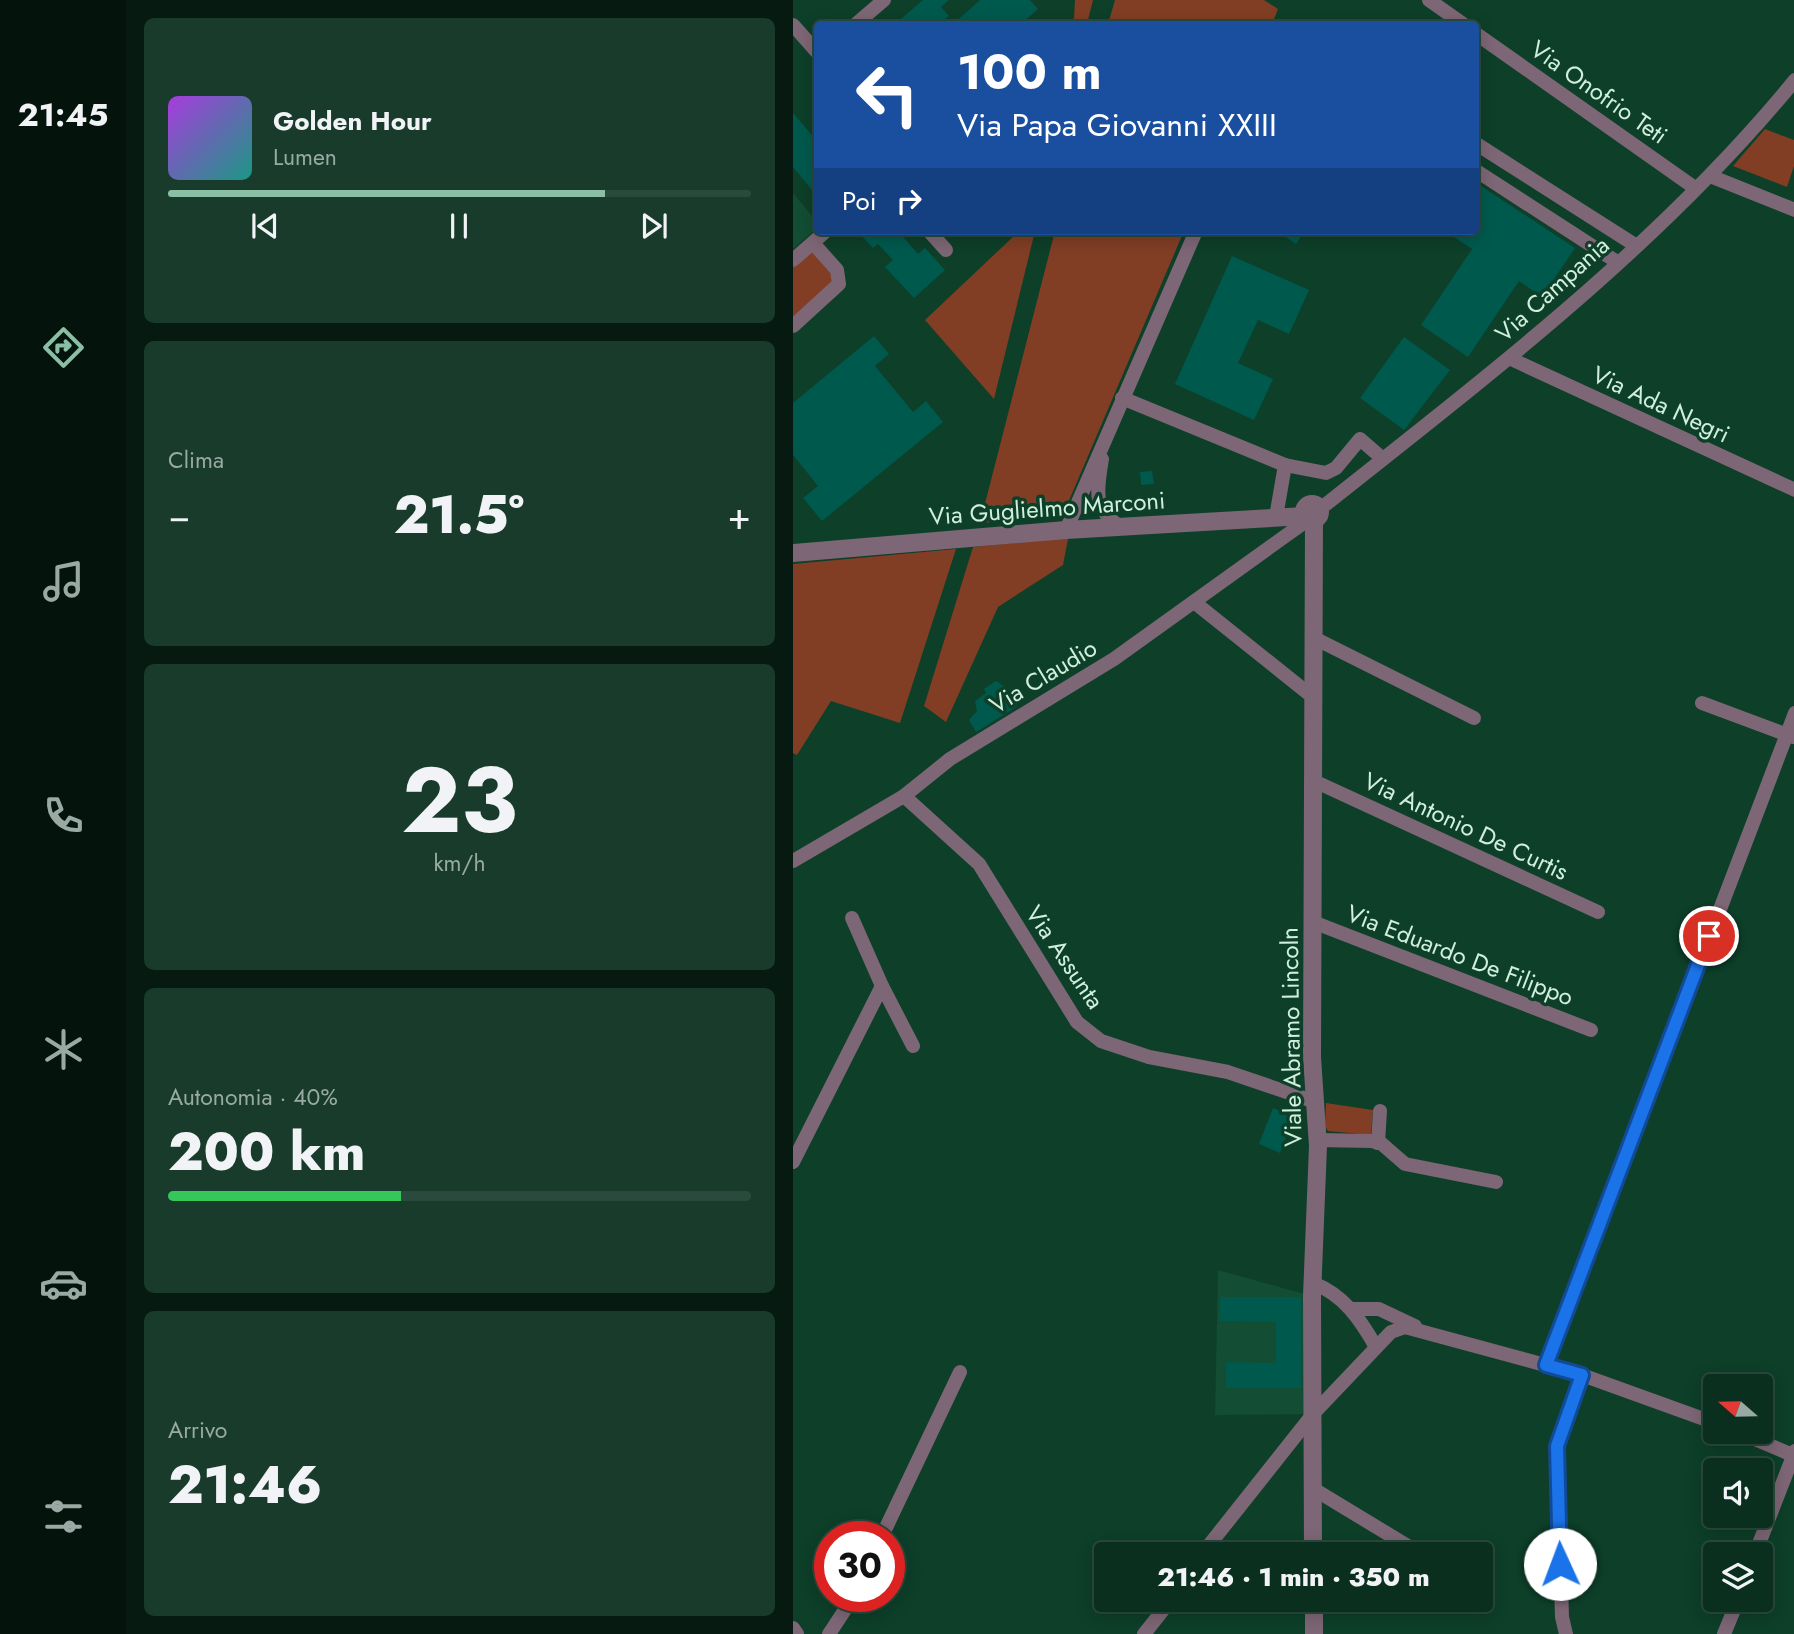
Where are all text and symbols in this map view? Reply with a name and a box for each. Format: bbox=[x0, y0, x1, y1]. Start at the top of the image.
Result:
street label: Via Onofrio Teti bbox=[1523, 32, 1675, 152]
text: 100 m bbox=[957, 37, 1102, 107]
icon: left bbox=[842, 49, 933, 140]
text: 21:45 bbox=[18, 92, 108, 138]
text: Golden Hour bbox=[273, 102, 432, 140]
text: Via Papa Giovanni XXIII bbox=[957, 102, 1277, 148]
text: Lumen bbox=[273, 140, 337, 174]
text: Poi bbox=[842, 182, 876, 220]
icon: right bbox=[890, 182, 928, 220]
icon: previous bbox=[246, 207, 284, 245]
icon: pause bbox=[440, 207, 478, 245]
icon: next bbox=[635, 207, 673, 245]
street label: Via Campania bbox=[1487, 228, 1617, 350]
icon: directions bbox=[39, 323, 88, 372]
street label: Via Ada Negri bbox=[1586, 357, 1736, 451]
text: Clima bbox=[168, 443, 224, 477]
text: 21.5° bbox=[394, 477, 524, 553]
street label: Via Guglielmo Marconi bbox=[928, 482, 1166, 534]
text: − bbox=[168, 488, 190, 543]
text: + bbox=[728, 488, 751, 543]
icon: music bbox=[39, 557, 88, 606]
street label: Via Claudio bbox=[983, 630, 1103, 722]
text: 23 bbox=[401, 735, 518, 866]
street label: Via Antonio De Curtis bbox=[1358, 763, 1574, 889]
icon: phone bbox=[39, 791, 88, 840]
text: km/h bbox=[434, 846, 485, 880]
street label: Via Eduardo De Filippo bbox=[1342, 896, 1578, 1014]
street label: Via Assunta bbox=[1017, 898, 1113, 1016]
pin bbox=[1679, 906, 1739, 966]
icon: arrive bbox=[1690, 917, 1728, 955]
street label: Viale Abramo Lincoln bbox=[1272, 927, 1310, 1147]
icon: climate bbox=[39, 1025, 88, 1074]
text: Autonomia · 40% bbox=[168, 1080, 338, 1114]
text: 200 km bbox=[168, 1114, 365, 1190]
icon: car bbox=[39, 1259, 88, 1308]
north arrow bbox=[1703, 1374, 1773, 1444]
map controls bbox=[1703, 1374, 1773, 1612]
text: Arrivo bbox=[168, 1413, 227, 1447]
text: 21:46 bbox=[168, 1447, 322, 1523]
button: sound bbox=[1703, 1458, 1773, 1528]
icon: filters bbox=[39, 1492, 88, 1541]
speed limit sign: 30 bbox=[814, 1521, 905, 1612]
position arrow bbox=[1523, 1527, 1597, 1601]
button: layers bbox=[1703, 1542, 1773, 1612]
text: 21:46 · 1 min · 350 m bbox=[1157, 1558, 1430, 1596]

